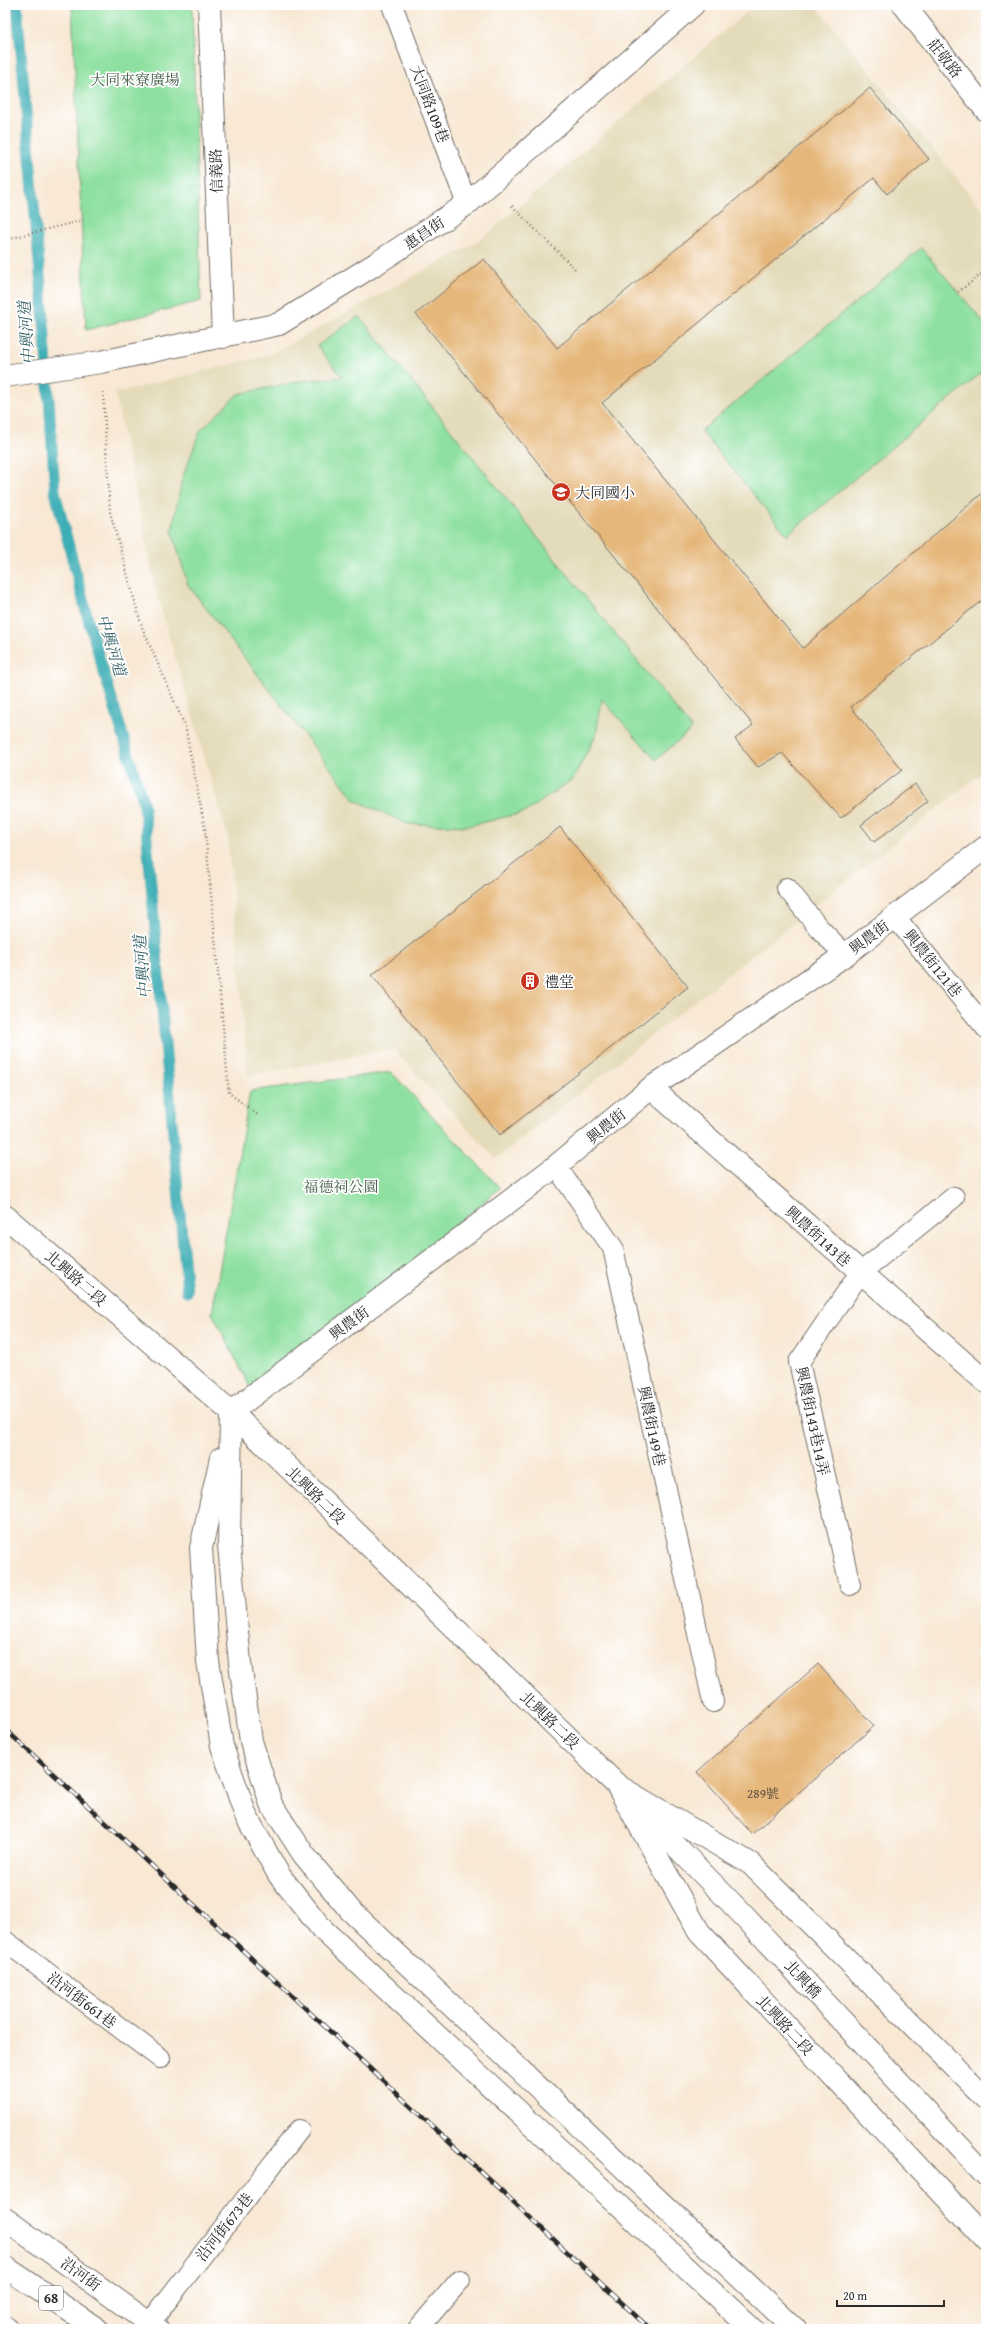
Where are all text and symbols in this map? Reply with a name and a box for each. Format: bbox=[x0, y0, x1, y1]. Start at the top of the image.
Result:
street label: 莊敬路 bbox=[923, 34, 967, 82]
street label: 大同路109巷 bbox=[406, 62, 454, 146]
park label: 大同來寮廣場 bbox=[90, 69, 180, 90]
street label: 信義路 bbox=[205, 148, 227, 194]
street label: 惠昌街 bbox=[399, 212, 449, 254]
water label: 中興河道 bbox=[12, 298, 40, 366]
school or university icon: 大同國小 bbox=[550, 481, 572, 503]
place label: 大同國小 bbox=[575, 482, 635, 503]
water label: 中興河道 bbox=[91, 611, 133, 681]
street label: 興農街 bbox=[845, 915, 893, 959]
street label: 興農街121巷 bbox=[899, 925, 967, 1001]
water label: 中興河道 bbox=[127, 932, 157, 1000]
building icon: 禮堂 bbox=[519, 970, 541, 992]
place label: 禮堂 bbox=[544, 971, 574, 992]
street label: 興農街 bbox=[582, 1104, 630, 1148]
park label: 福德祠公園 bbox=[303, 1176, 379, 1197]
street label: 興農街143巷 bbox=[781, 1201, 855, 1271]
street label: 北興路二段 bbox=[41, 1245, 111, 1311]
street label: 興農街 bbox=[325, 1301, 373, 1345]
street label: 興農街143巷14弄 bbox=[791, 1364, 835, 1478]
street label: 興農街149巷 bbox=[633, 1384, 671, 1468]
street label: 北興路二段 bbox=[282, 1461, 350, 1529]
street label: 北興路二段 bbox=[516, 1686, 584, 1754]
house number: 289號 bbox=[747, 1784, 779, 1803]
street label: 北興橋 bbox=[780, 1955, 826, 2003]
street label: 沿河街661巷 bbox=[43, 1967, 121, 2033]
street label: 北興路二段 bbox=[752, 1990, 818, 2060]
street label: 沿河街673巷 bbox=[191, 2188, 257, 2266]
street label: 沿河街 bbox=[57, 2252, 105, 2296]
scale bar bbox=[837, 2282, 944, 2308]
road number: 68 bbox=[39, 2286, 63, 2310]
text: 20 m bbox=[843, 2287, 867, 2304]

